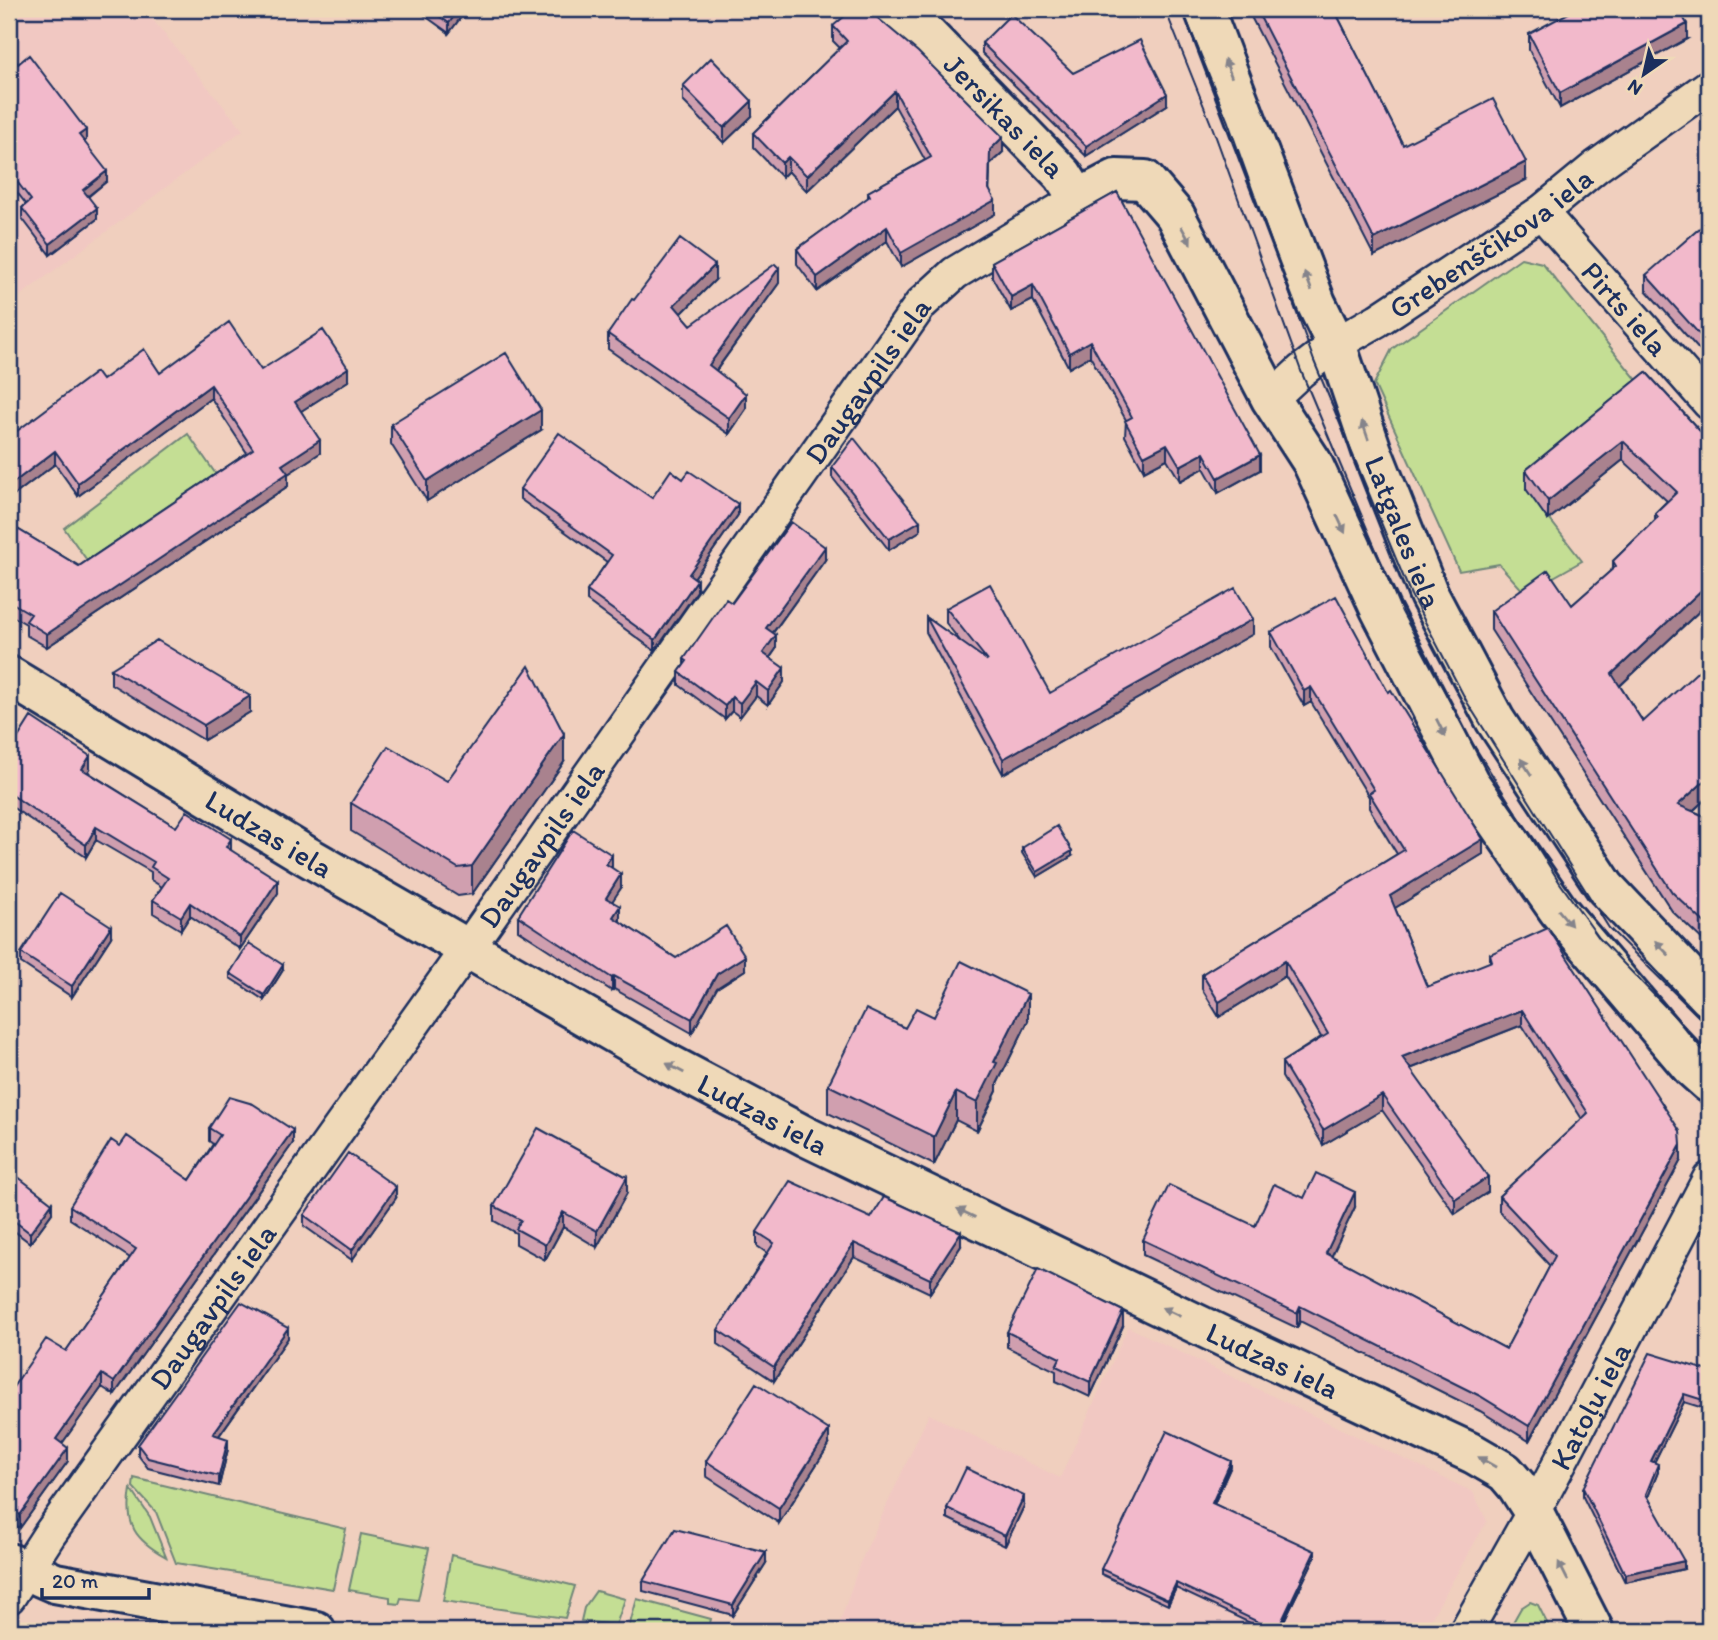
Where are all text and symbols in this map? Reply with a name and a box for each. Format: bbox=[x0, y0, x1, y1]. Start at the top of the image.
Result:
north arrow bbox=[1610, 38, 1680, 108]
street label: Jersikas iela bbox=[936, 45, 1074, 186]
one-way arrow bbox=[1222, 58, 1233, 79]
text: N bbox=[1623, 75, 1647, 101]
street label: Grebenščikova iela bbox=[1381, 159, 1600, 326]
one-way arrow bbox=[1180, 225, 1192, 245]
street label: Pirts iela bbox=[1574, 253, 1677, 364]
one-way arrow bbox=[1302, 271, 1313, 292]
street label: Daugavpils iela bbox=[796, 290, 939, 471]
one-way arrow bbox=[1359, 419, 1370, 440]
street label: Latgales iela bbox=[1357, 450, 1451, 615]
one-way arrow bbox=[1335, 514, 1347, 534]
one-way arrow bbox=[1435, 718, 1446, 738]
street label: Daugavpils iela bbox=[470, 753, 612, 934]
one-way arrow bbox=[1519, 757, 1532, 776]
street label: Ludzas iela bbox=[199, 781, 340, 886]
one-way arrow bbox=[1557, 910, 1572, 927]
one-way arrow bbox=[1655, 940, 1671, 957]
one-way arrow bbox=[665, 1062, 685, 1074]
street label: Ludzas iela bbox=[692, 1064, 834, 1163]
one-way arrow bbox=[956, 1207, 976, 1219]
street label: Daugavpils iela bbox=[141, 1216, 284, 1396]
one-way arrow bbox=[1161, 1306, 1181, 1317]
street label: Ludzas iela bbox=[1200, 1313, 1345, 1407]
street label: Katoļu iela bbox=[1541, 1335, 1639, 1476]
one-way arrow bbox=[1478, 1456, 1497, 1468]
scale bar bbox=[42, 1556, 149, 1600]
one-way arrow bbox=[1558, 1561, 1569, 1581]
text: 20 m bbox=[52, 1568, 99, 1593]

